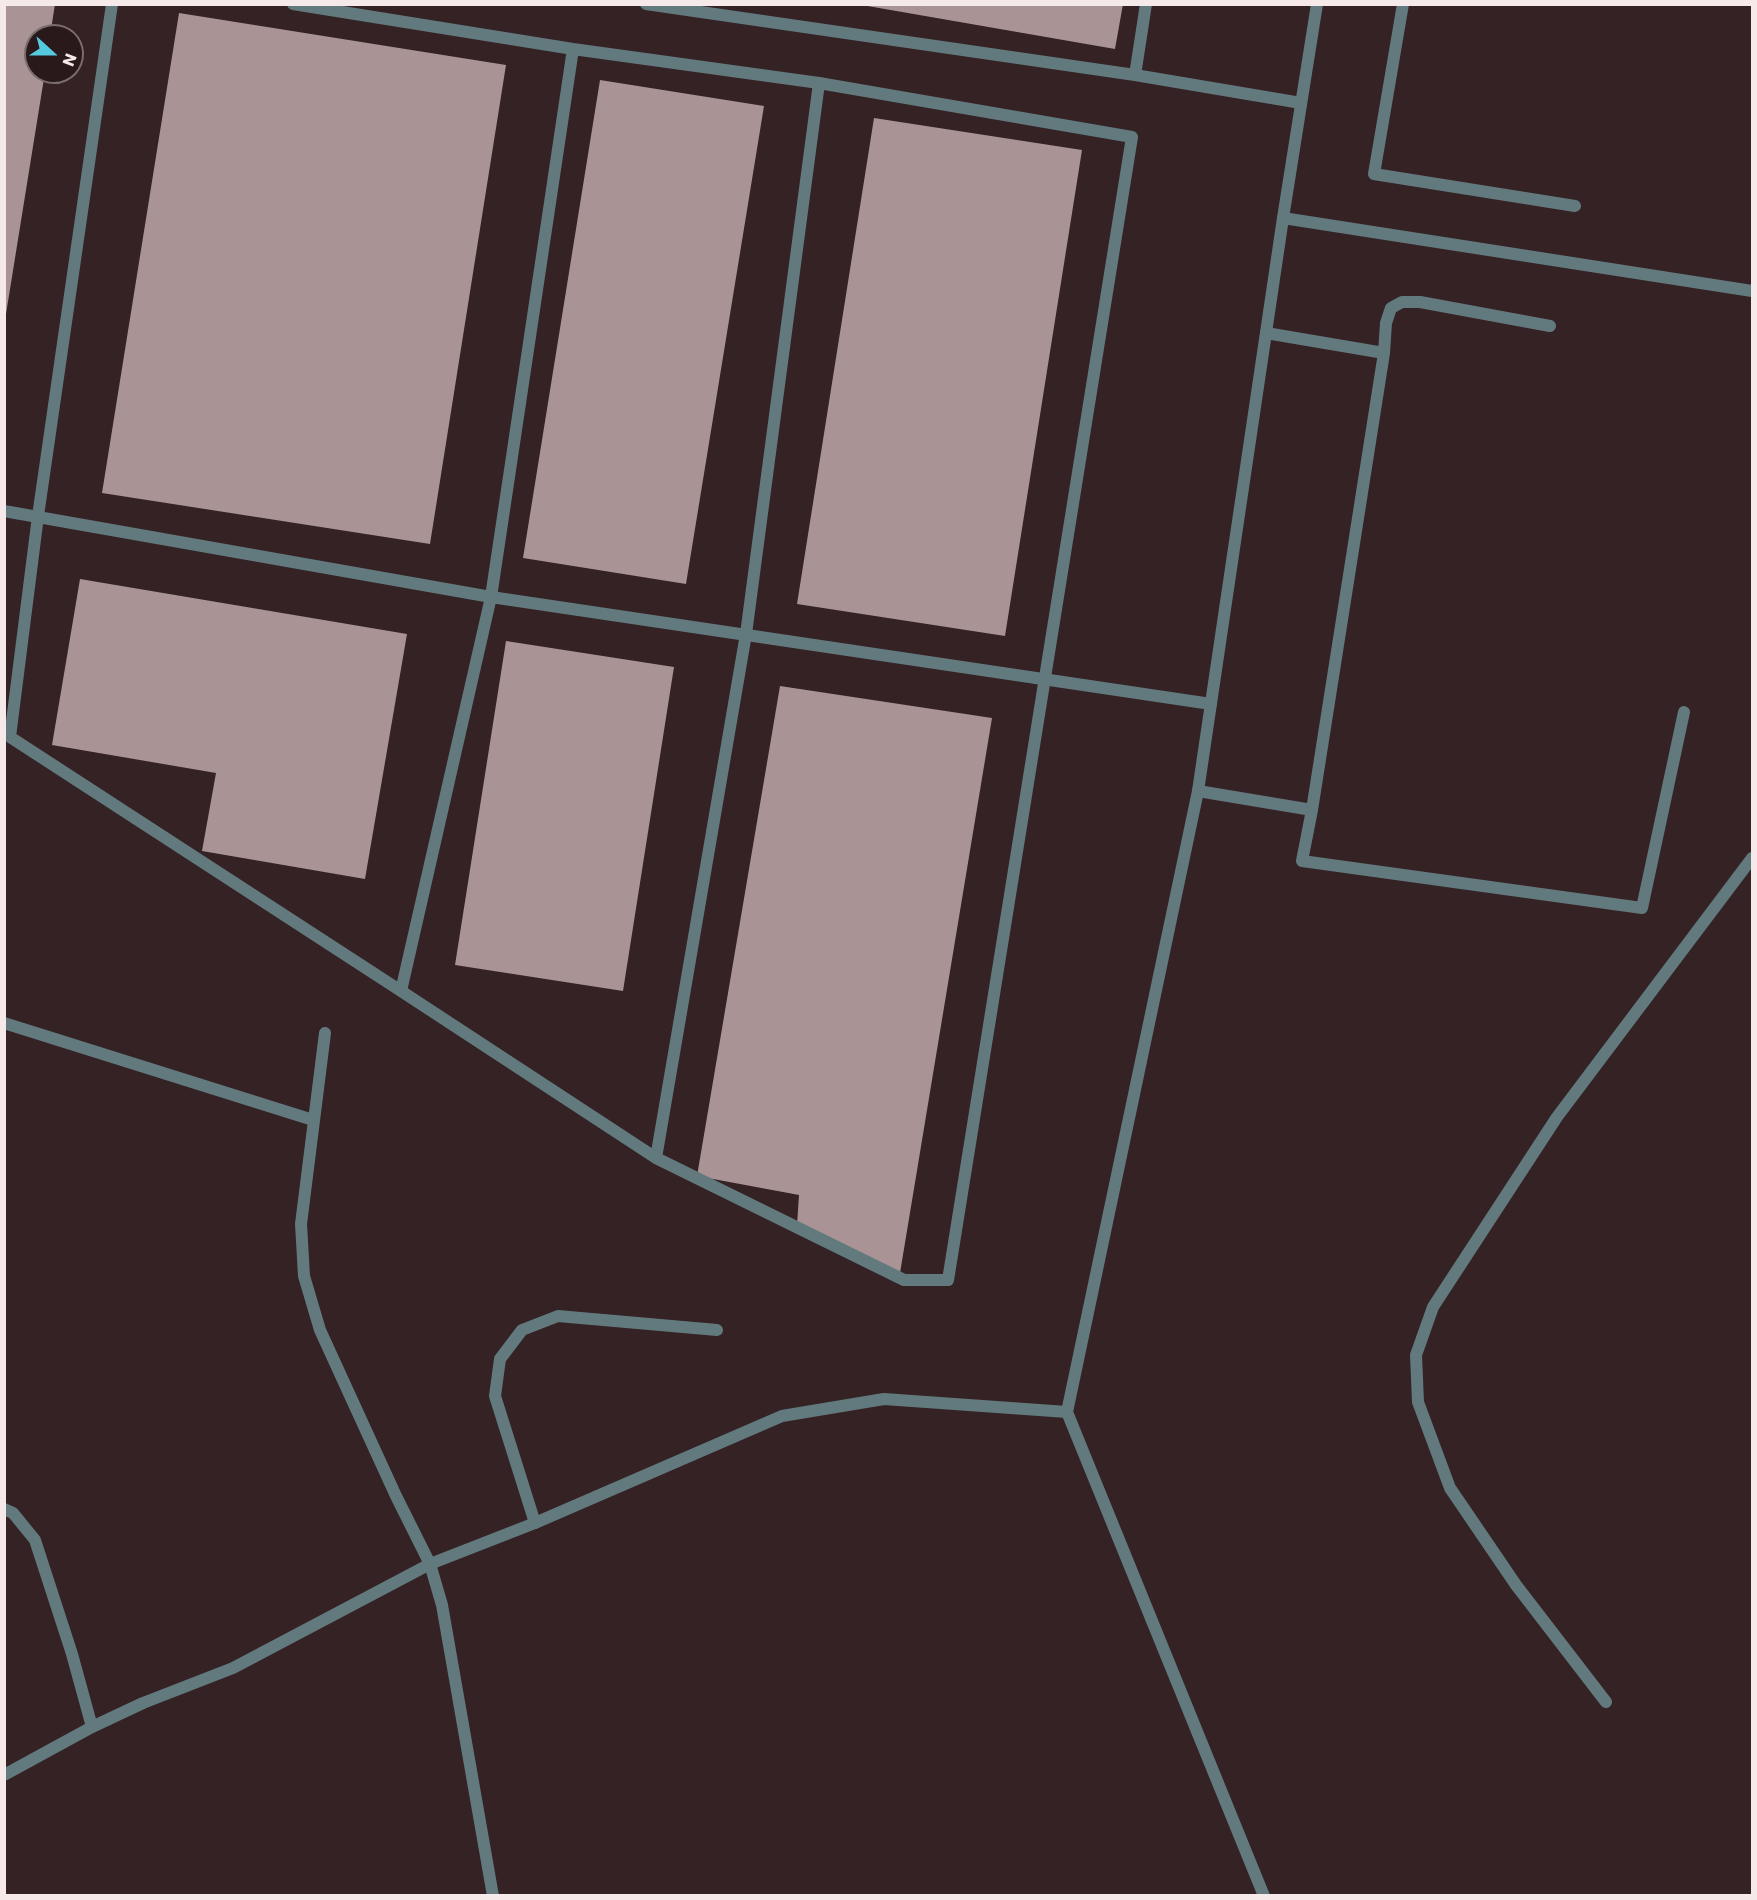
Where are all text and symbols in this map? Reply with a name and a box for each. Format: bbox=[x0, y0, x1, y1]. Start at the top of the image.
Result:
north arrow bbox=[24, 24, 84, 84]
text: N bbox=[57, 50, 82, 70]

